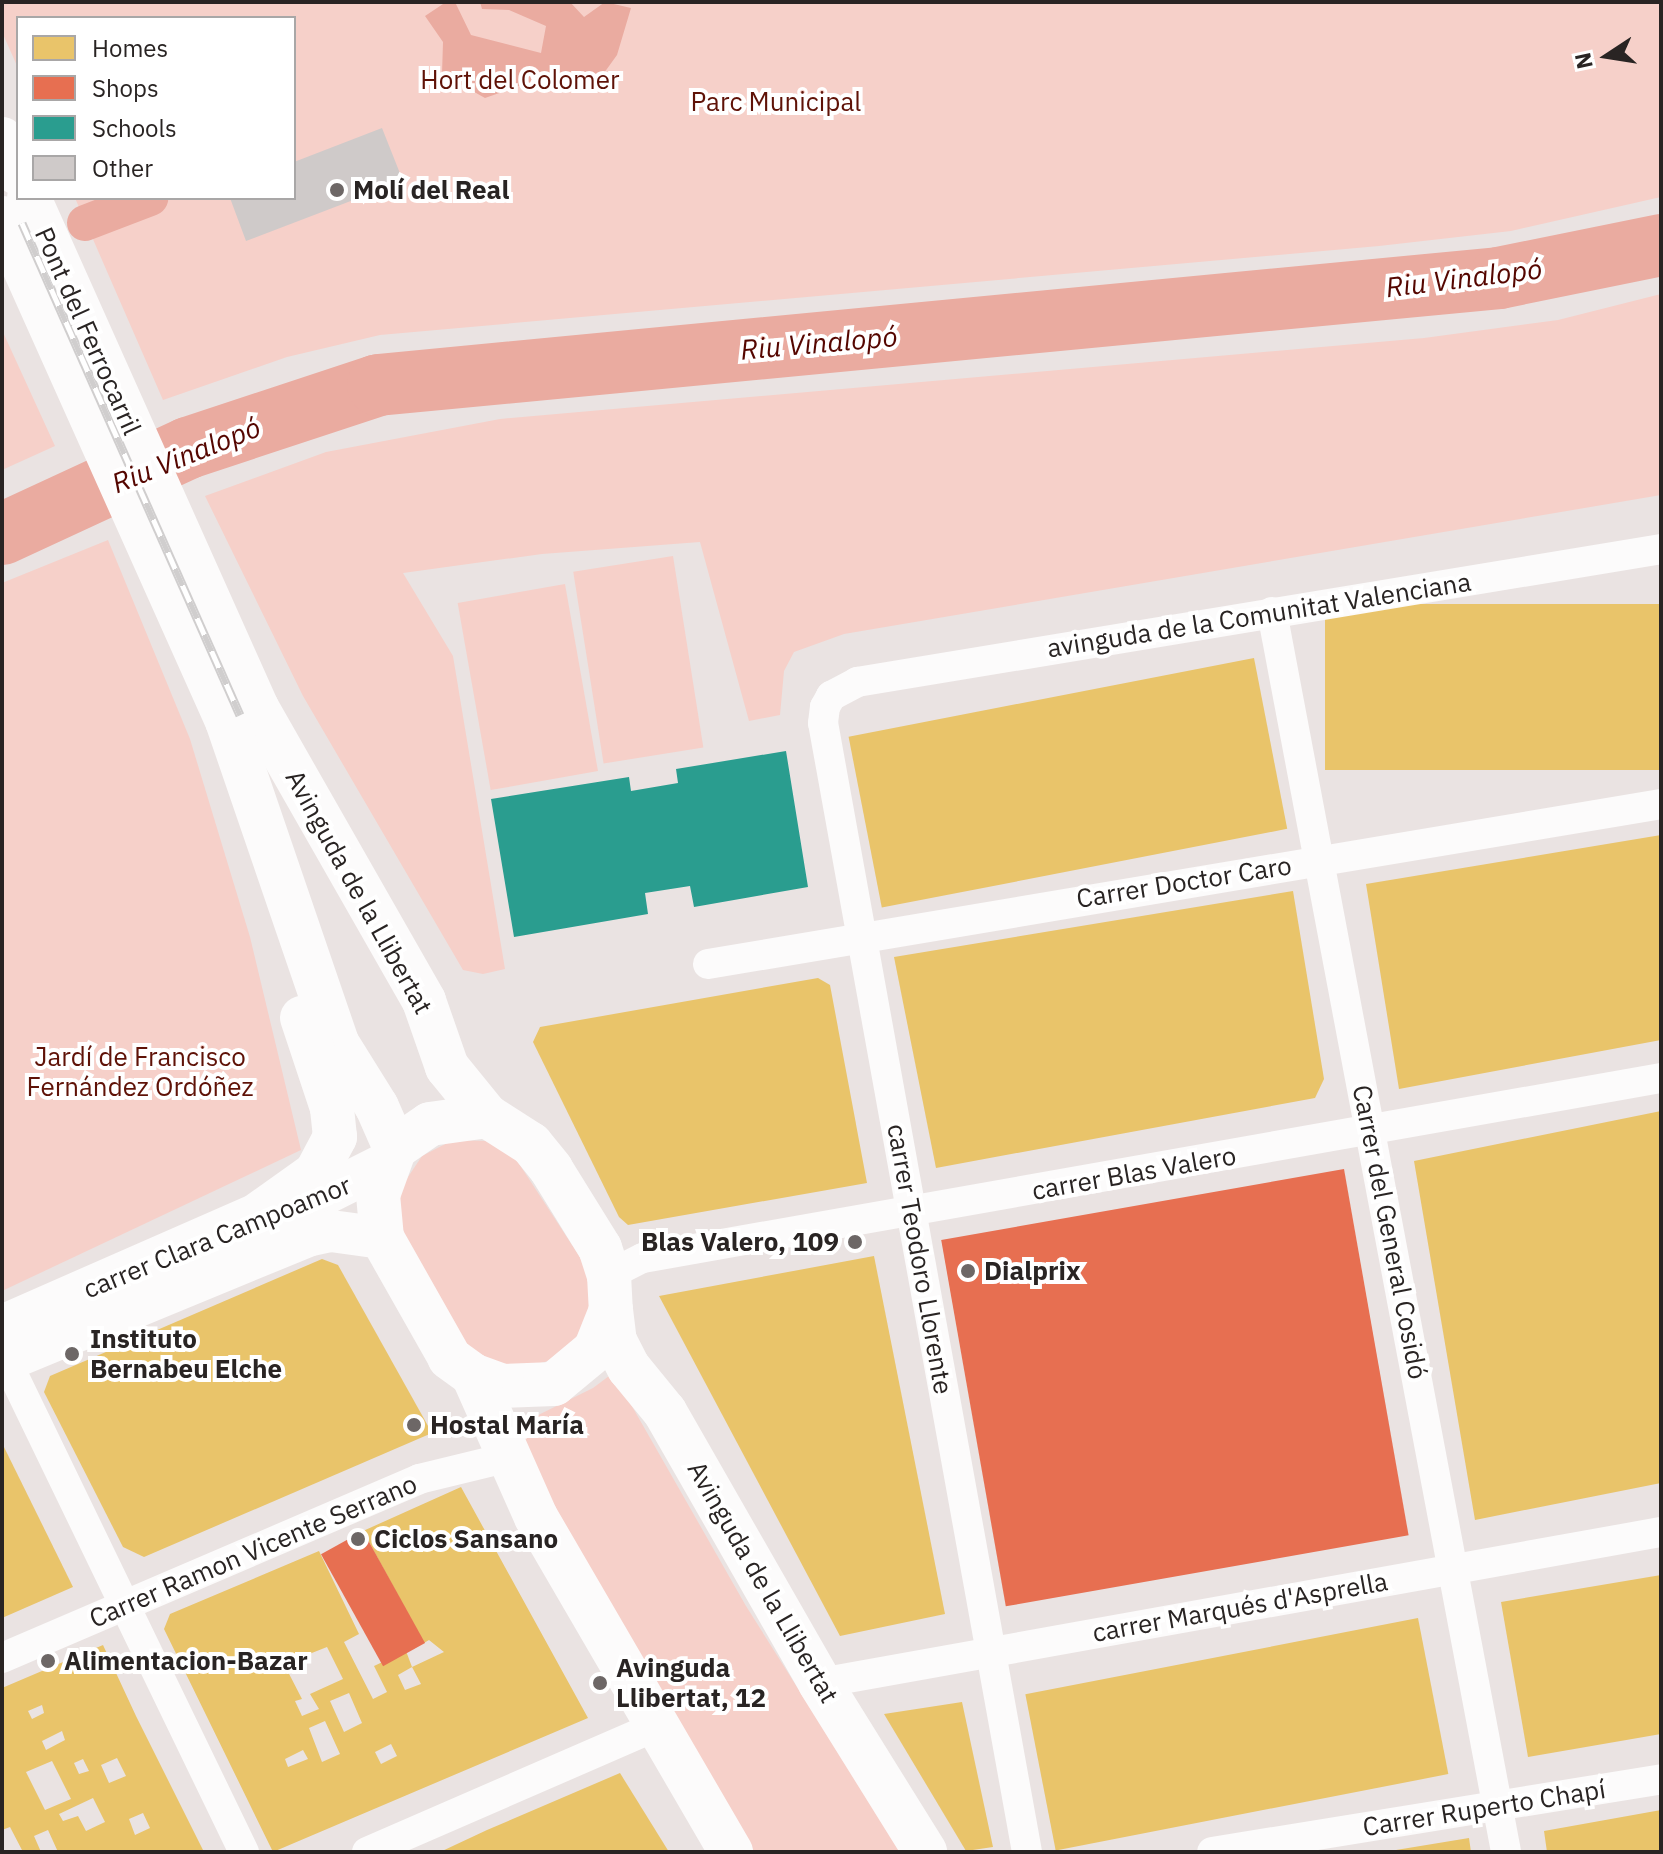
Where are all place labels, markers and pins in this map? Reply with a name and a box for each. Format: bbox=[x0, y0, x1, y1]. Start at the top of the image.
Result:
place label: Molí del Real bbox=[353, 174, 509, 206]
marker: Molí del Real bbox=[328, 181, 346, 199]
place label: Blas Valero, 109 bbox=[641, 1226, 839, 1258]
marker: Blas Valero, 109 bbox=[846, 1233, 864, 1251]
place label: Dialprix bbox=[984, 1255, 1081, 1287]
marker: Dialprix bbox=[959, 1262, 977, 1280]
place label: Instituto Bernabeu Elche bbox=[90, 1323, 282, 1384]
marker: Instituto Bernabeu Elche bbox=[61, 1343, 83, 1365]
place label: Hostal María bbox=[430, 1409, 584, 1441]
marker: Hostal María bbox=[405, 1416, 423, 1434]
place label: Ciclos Sansano bbox=[374, 1523, 558, 1555]
marker: Ciclos Sansano bbox=[349, 1530, 367, 1548]
place label: Alimentacion-Bazar bbox=[64, 1645, 308, 1677]
marker: Alimentacion-Bazar bbox=[39, 1652, 57, 1670]
place label: Avinguda Llibertat, 12 bbox=[616, 1652, 766, 1714]
marker: Avinguda Llibertat, 12 bbox=[591, 1674, 609, 1692]

